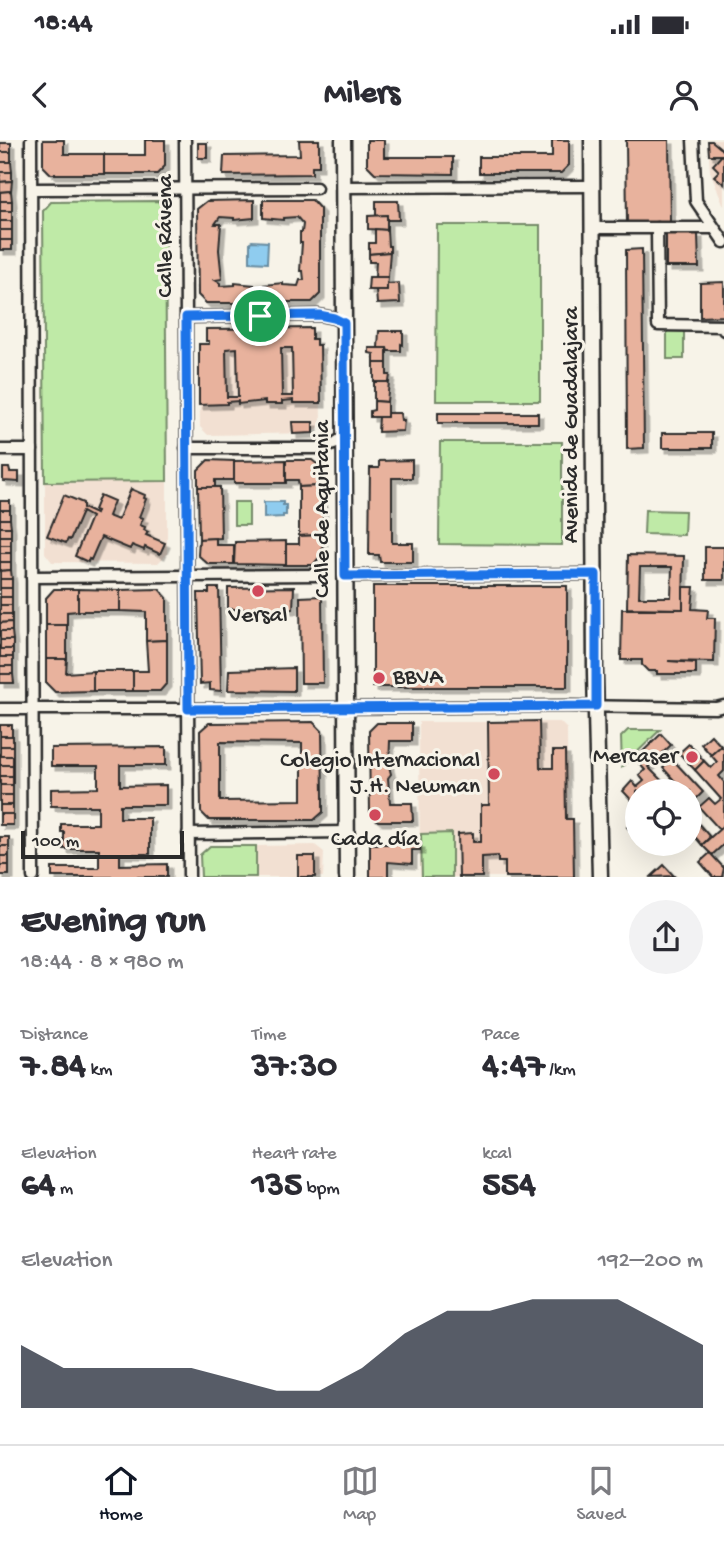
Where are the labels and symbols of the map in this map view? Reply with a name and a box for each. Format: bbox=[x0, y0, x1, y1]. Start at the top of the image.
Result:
street label: Calle Rávena bbox=[153, 173, 180, 298]
pin bbox=[230, 286, 290, 346]
street label: Avenida de Guadalajara bbox=[559, 306, 586, 543]
street label: Calle de Aquitania bbox=[310, 419, 337, 598]
marker: Versal bbox=[250, 583, 266, 599]
place label: Versal bbox=[227, 603, 288, 630]
place label: BBVA bbox=[392, 665, 444, 692]
marker: BBVA bbox=[371, 670, 387, 686]
place label: Mercaser bbox=[593, 744, 680, 771]
place label: Colegio Internacional J.H. Newman bbox=[280, 748, 480, 801]
marker: Mercaser bbox=[684, 749, 700, 765]
marker: Colegio Internacional J.H. Newman bbox=[486, 766, 502, 782]
marker: Cada día bbox=[367, 807, 383, 823]
place label: Cada día bbox=[331, 827, 420, 854]
scale bar bbox=[21, 828, 184, 860]

